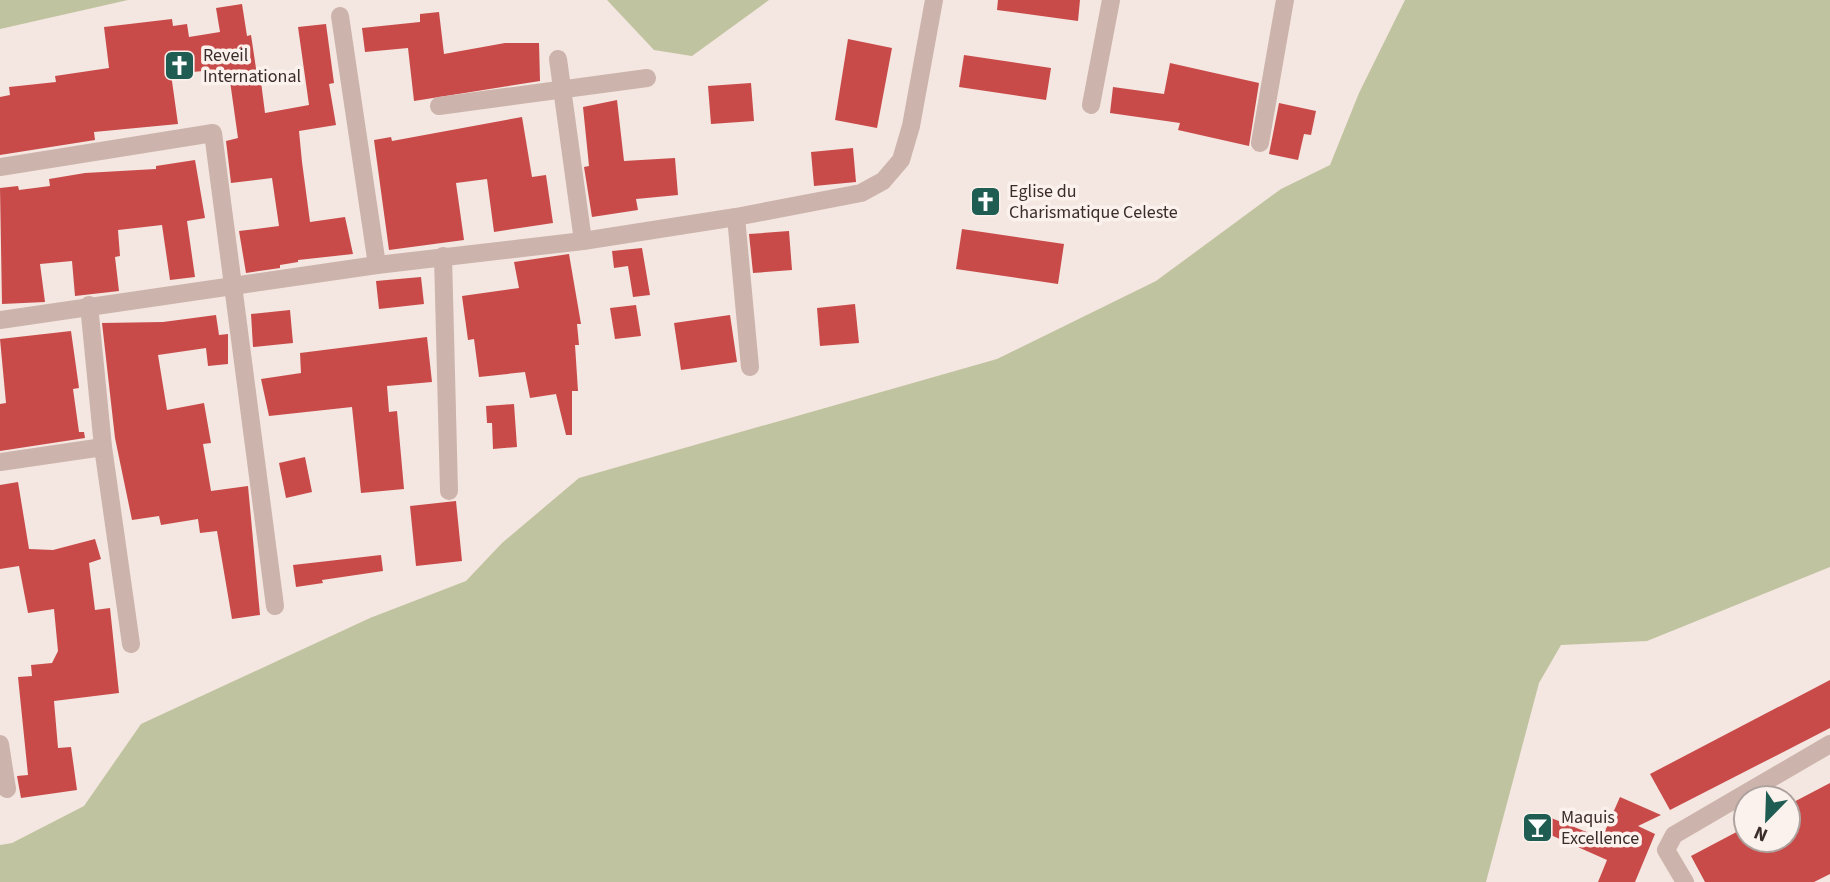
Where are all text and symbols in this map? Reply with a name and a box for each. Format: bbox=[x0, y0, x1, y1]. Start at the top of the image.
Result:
place label: Reveil International bbox=[203, 43, 301, 89]
church icon: Reveil International bbox=[163, 48, 197, 82]
place label: Eglise du Charismatique Celeste bbox=[1009, 179, 1178, 225]
church icon: Eglise du Charismatique Celeste bbox=[969, 184, 1003, 218]
north arrow bbox=[1732, 784, 1802, 854]
place label: Maquis Excellence bbox=[1561, 805, 1639, 851]
bar icon: Maquis Excellence bbox=[1521, 810, 1555, 844]
text: N bbox=[1750, 818, 1772, 848]

